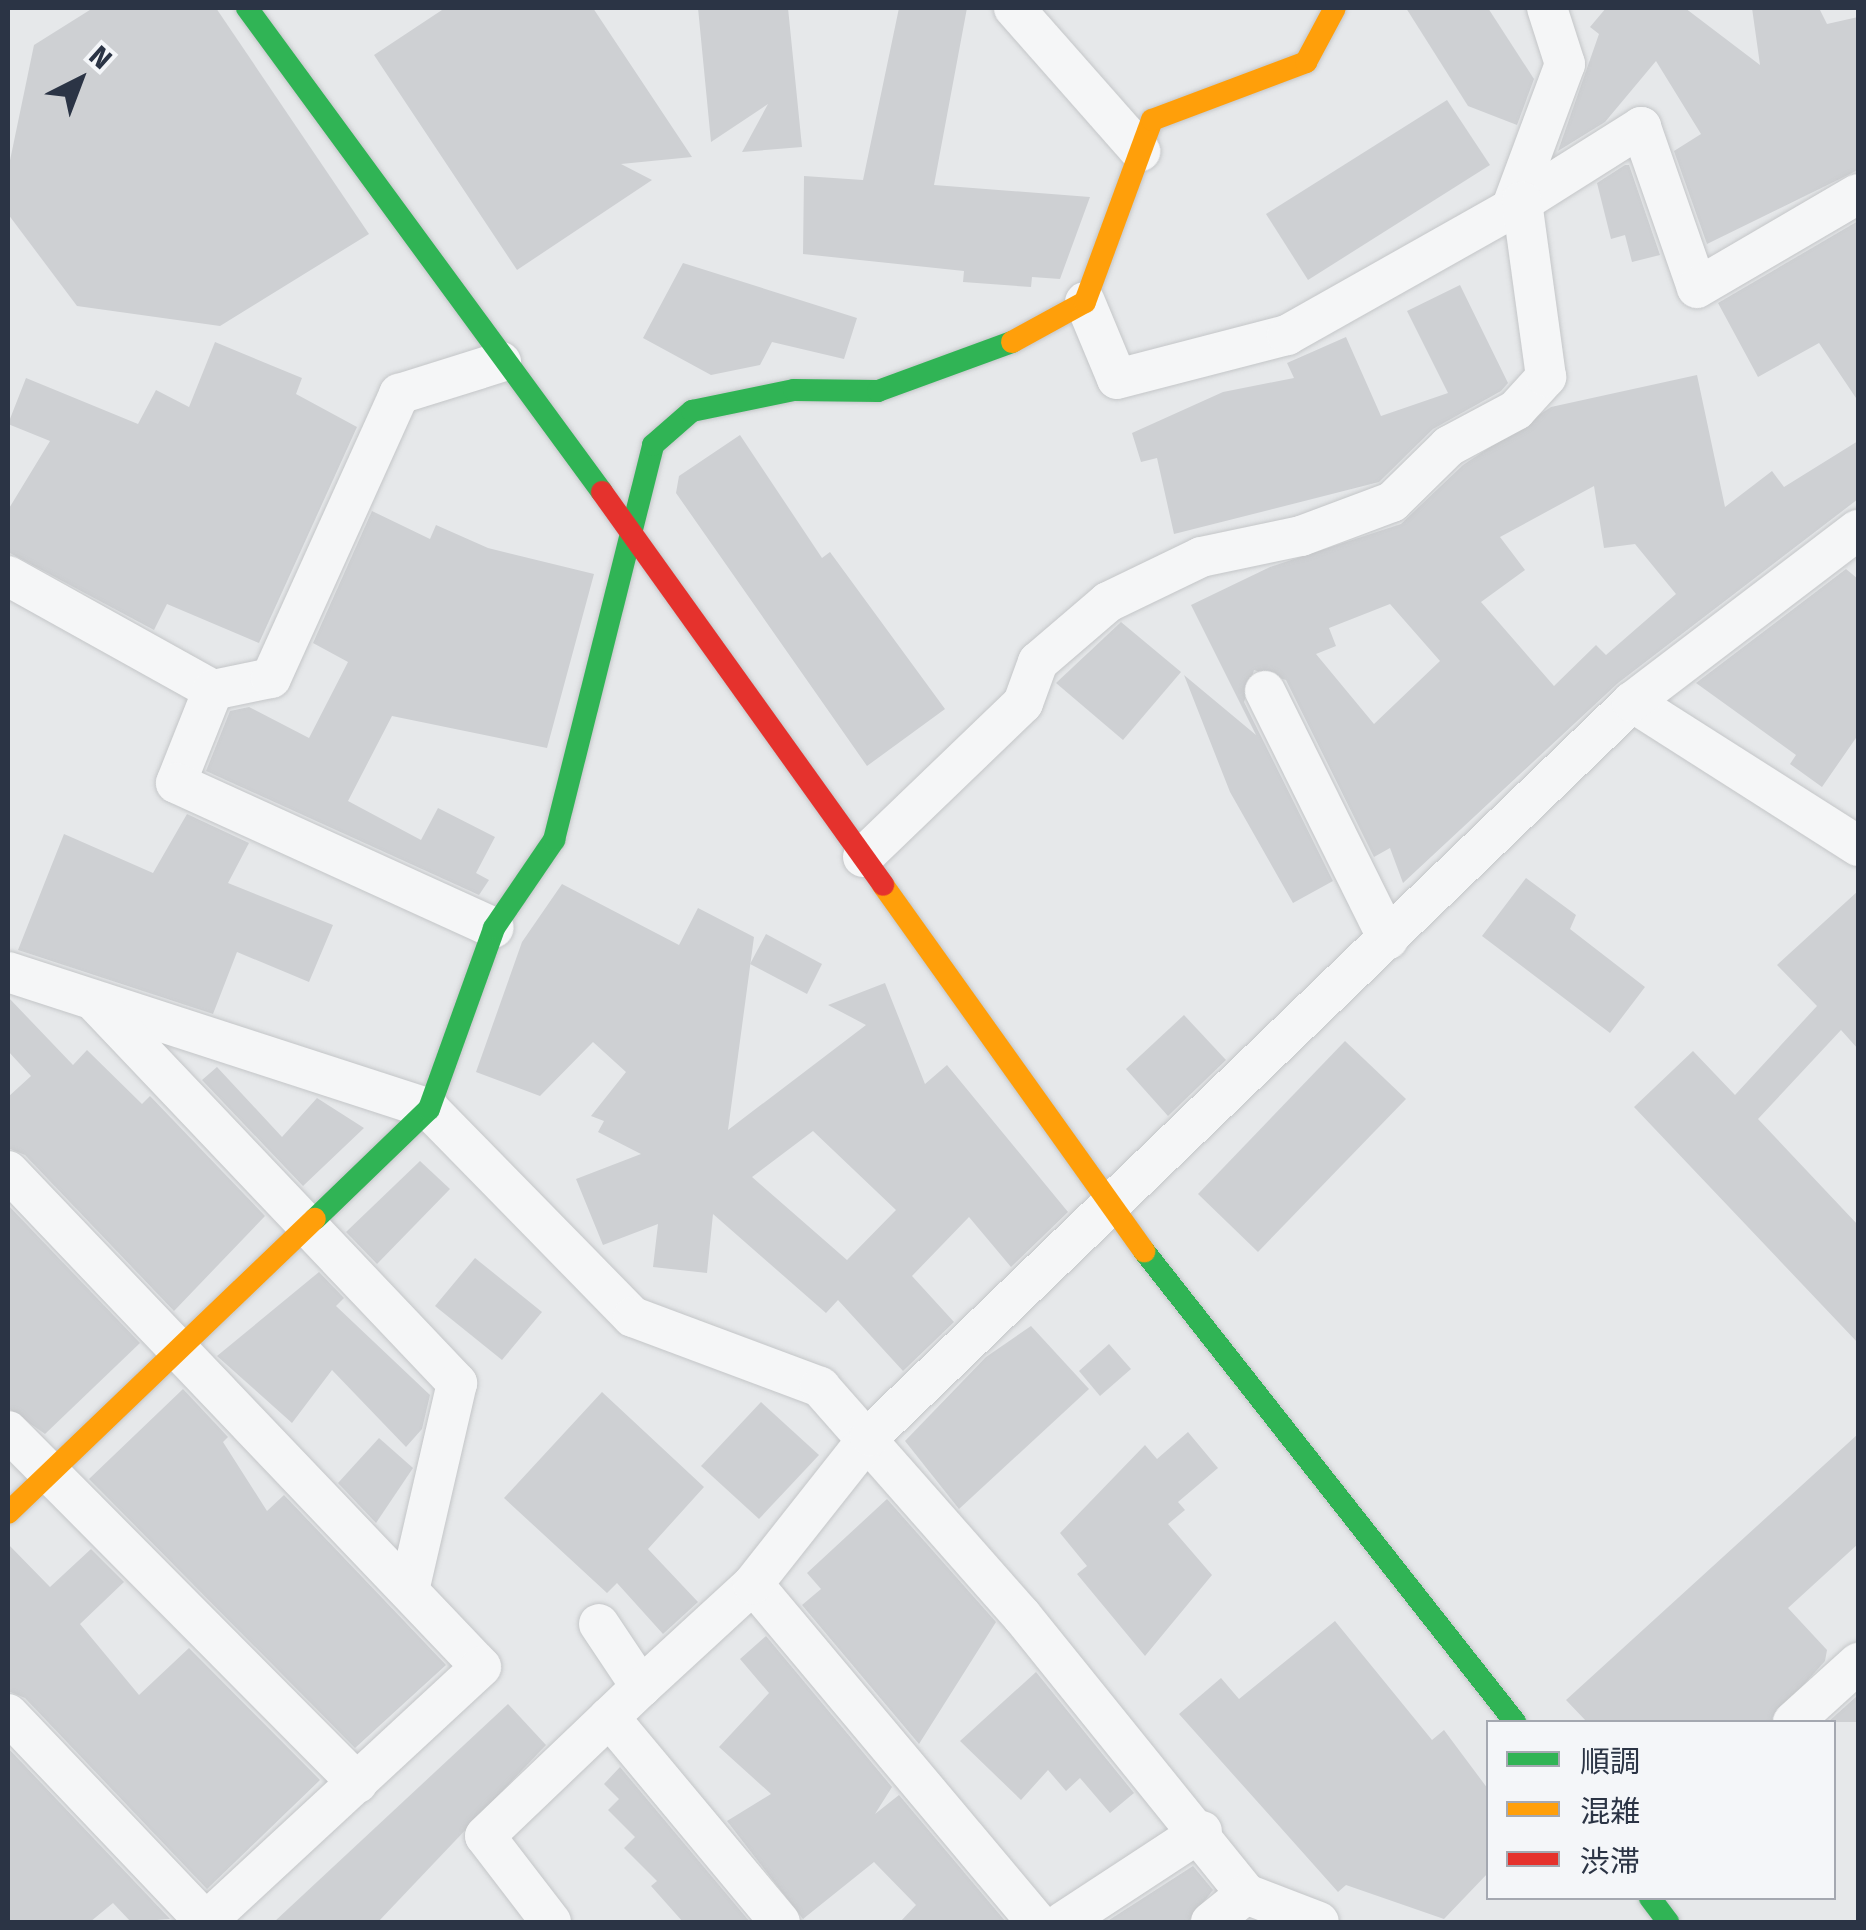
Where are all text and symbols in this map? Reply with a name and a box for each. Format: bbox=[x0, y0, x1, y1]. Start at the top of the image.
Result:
north arrow bbox=[30, 30, 130, 130]
text: N bbox=[82, 39, 118, 76]
legend bbox=[1486, 1720, 1836, 1900]
text: 順調 bbox=[1580, 1744, 1640, 1780]
text: 混雑 bbox=[1580, 1794, 1640, 1830]
text: 渋滞 bbox=[1580, 1844, 1640, 1880]

